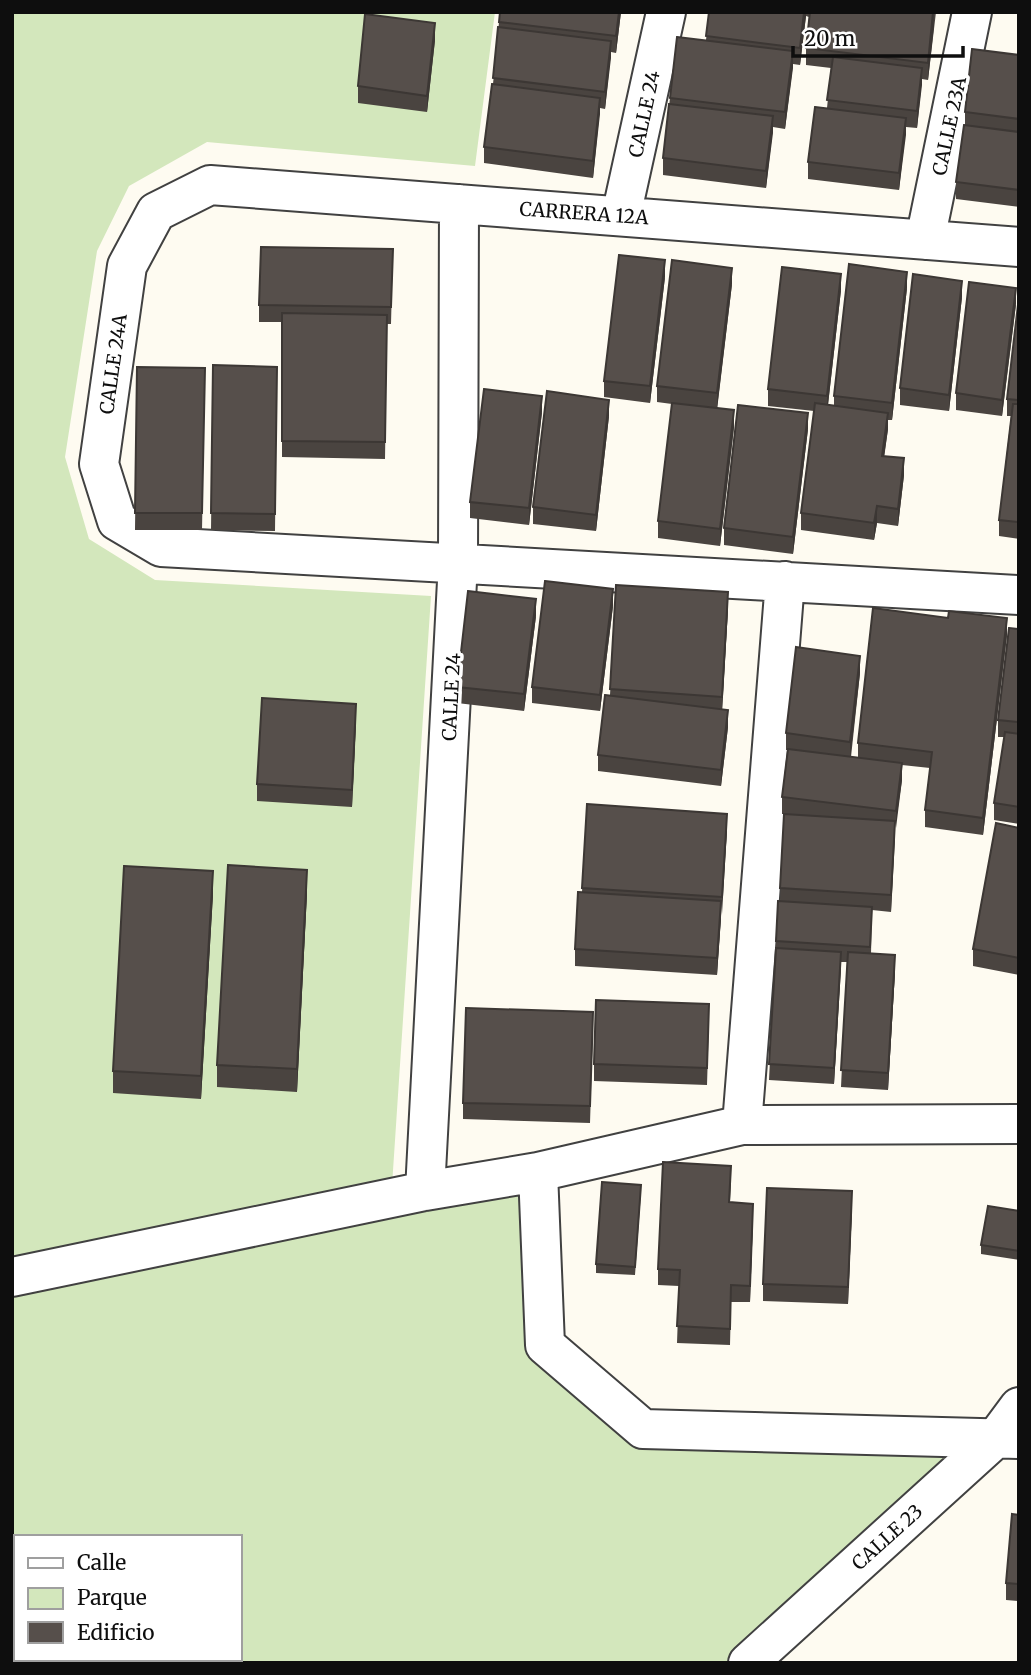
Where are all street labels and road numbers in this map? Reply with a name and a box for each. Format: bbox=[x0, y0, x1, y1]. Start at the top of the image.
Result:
street label: CALLE 24 bbox=[623, 68, 665, 160]
street label: CALLE 23A bbox=[927, 74, 971, 177]
street label: CARRERA 12A bbox=[519, 197, 650, 230]
street label: CALLE 24A bbox=[94, 312, 132, 416]
street label: CALLE 24 bbox=[437, 652, 465, 742]
street label: CALLE 23 bbox=[847, 1499, 927, 1575]

